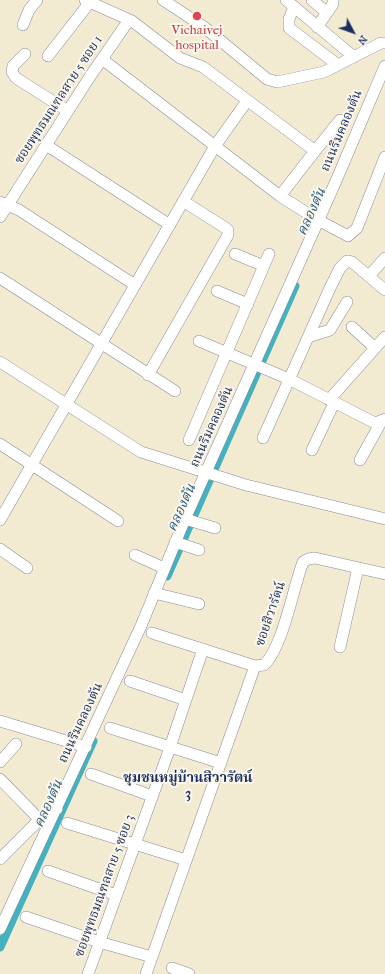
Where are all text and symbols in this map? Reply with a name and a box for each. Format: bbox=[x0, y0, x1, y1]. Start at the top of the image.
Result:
marker: Vichaivej hospital bbox=[191, 10, 203, 22]
north arrow bbox=[333, 12, 373, 52]
place label: Vichaivej hospital bbox=[172, 23, 222, 54]
street label: ซอยพุทธมณฑลสาย 5 ซอย 1 bbox=[12, 33, 106, 167]
text: N bbox=[355, 33, 370, 48]
street label: ถนนริมคลองตัน bbox=[318, 88, 366, 174]
water label: คลองตัน bbox=[294, 185, 330, 239]
street label: ถนนริมคลองตัน bbox=[187, 384, 237, 470]
water label: คลองตัน bbox=[164, 481, 200, 535]
street label: ซอยสิวารัตน์ bbox=[253, 579, 289, 649]
street label: ถนนริมคลองตัน bbox=[56, 680, 106, 766]
district label: ชุมชนหมู่บ้านสิวารัตน์ 3 bbox=[123, 771, 253, 804]
water label: คลองตัน bbox=[31, 777, 67, 831]
street label: ซอยพุทธมณฑลสาย 5 ซอย 3 bbox=[72, 813, 138, 959]

